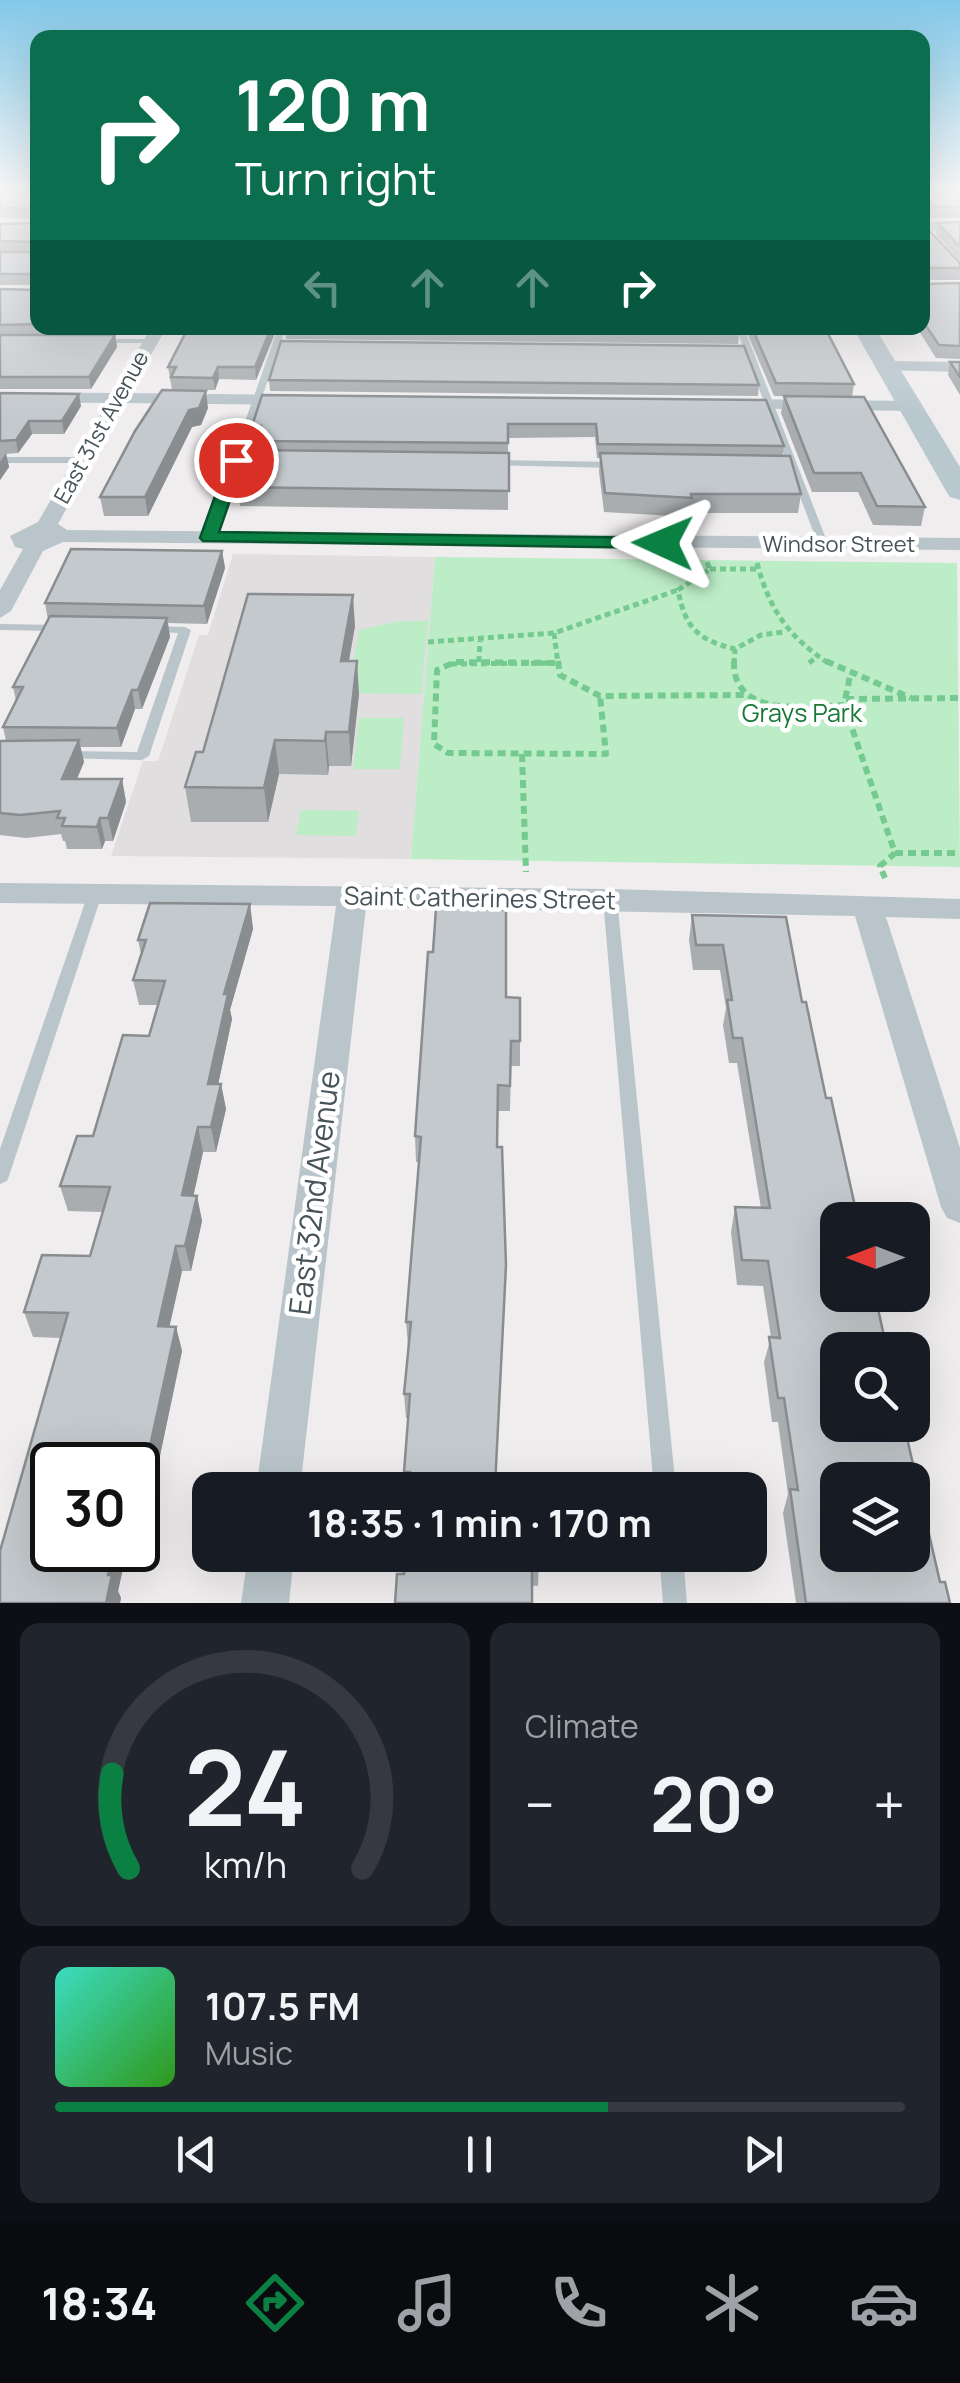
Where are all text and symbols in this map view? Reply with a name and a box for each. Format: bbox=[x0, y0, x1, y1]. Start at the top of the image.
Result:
text: 120 m bbox=[235, 56, 430, 152]
icon: right bbox=[70, 70, 200, 200]
text: Turn right bbox=[235, 147, 436, 209]
icon: left bbox=[295, 260, 350, 315]
icon: ahead bbox=[400, 260, 455, 315]
icon: ahead bbox=[505, 260, 560, 315]
icon: right bbox=[610, 260, 665, 315]
street label: East 31st Avenue bbox=[47, 345, 155, 509]
pin bbox=[194, 418, 279, 503]
icon: arrive bbox=[209, 433, 264, 488]
position arrow bbox=[611, 491, 715, 595]
street label: Windsor Street bbox=[763, 529, 916, 559]
park label: Grays Park bbox=[742, 695, 863, 730]
street label: Saint Catherines Street bbox=[344, 878, 616, 917]
street label: East 32nd Avenue bbox=[278, 1069, 349, 1317]
north arrow bbox=[820, 1202, 930, 1312]
map controls bbox=[820, 1202, 930, 1572]
button: search bbox=[820, 1332, 930, 1442]
speed limit sign: 30 bbox=[30, 1442, 160, 1572]
button: layers bbox=[820, 1462, 930, 1572]
text: 18:35 · 1 min · 170 m bbox=[307, 1496, 652, 1548]
text: Climate bbox=[525, 1704, 639, 1748]
text: 24 bbox=[183, 1715, 307, 1857]
text: 20° bbox=[650, 1752, 778, 1855]
text: − bbox=[525, 1766, 555, 1842]
text: + bbox=[873, 1766, 905, 1842]
text: km/h bbox=[203, 1840, 287, 1889]
text: 107.5 FM bbox=[205, 1979, 360, 2031]
text: Music bbox=[205, 2031, 293, 2075]
icon: previous bbox=[169, 2127, 224, 2182]
icon: pause bbox=[452, 2127, 507, 2182]
icon: next bbox=[736, 2127, 791, 2182]
icon: directions bbox=[240, 2268, 310, 2338]
icon: music bbox=[392, 2268, 462, 2338]
icon: phone bbox=[544, 2268, 614, 2338]
icon: climate bbox=[697, 2268, 767, 2338]
icon: car bbox=[849, 2268, 919, 2338]
text: 18:34 bbox=[41, 2272, 157, 2334]

